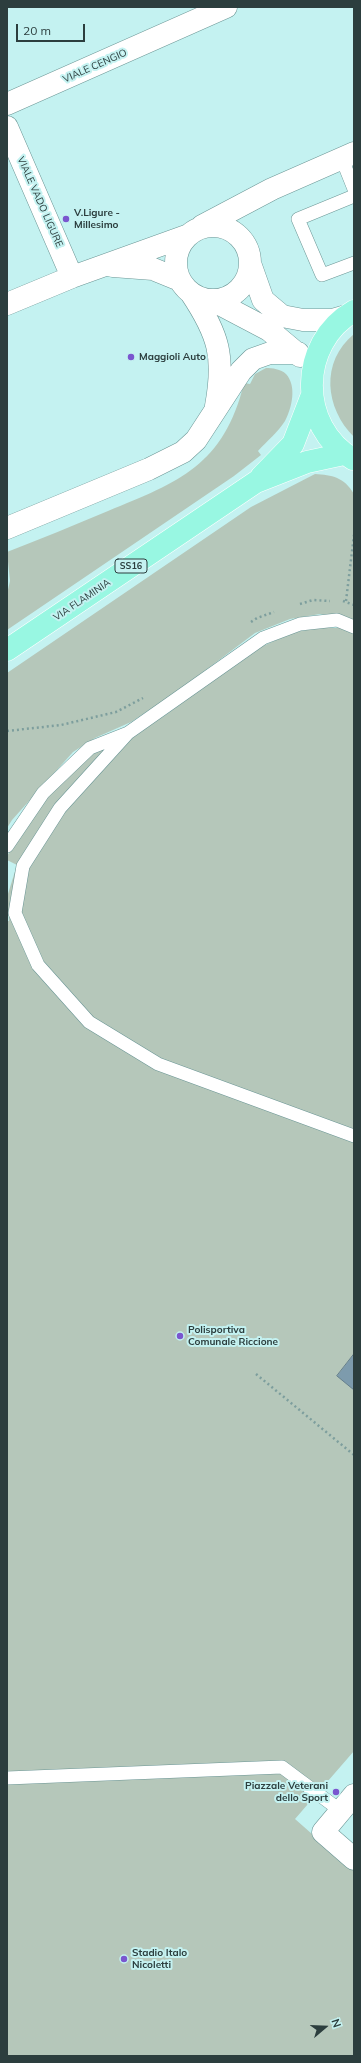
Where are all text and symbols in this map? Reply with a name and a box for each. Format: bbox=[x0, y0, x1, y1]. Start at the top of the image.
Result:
scale bar bbox=[18, 16, 87, 42]
text: 20 m bbox=[23, 23, 51, 38]
street label: VIALE CENGIO bbox=[61, 47, 129, 85]
street label: VIALE VADO LIGURE bbox=[15, 155, 65, 249]
place label: V.Ligure - Millesimo bbox=[74, 207, 120, 230]
marker: V.Ligure - Millesimo bbox=[61, 214, 71, 224]
place label: Maggioli Auto bbox=[139, 351, 206, 363]
marker: Maggioli Auto bbox=[126, 352, 136, 362]
road number: SS16 bbox=[115, 559, 147, 573]
street label: VIA FLAMINIA bbox=[51, 576, 113, 624]
place label: Polisportiva Comunale Riccione bbox=[188, 1324, 278, 1348]
marker: Polisportiva Comunale Riccione bbox=[175, 1331, 185, 1341]
place label: Piazzale Veterani dello Sport bbox=[245, 1780, 328, 1804]
marker: Piazzale Veterani dello Sport bbox=[331, 1787, 341, 1797]
place label: Stadio Italo Nicoletti bbox=[132, 1947, 187, 1970]
marker: Stadio Italo Nicoletti bbox=[119, 1954, 129, 1964]
north arrow bbox=[305, 2007, 345, 2047]
text: N bbox=[328, 2017, 344, 2029]

